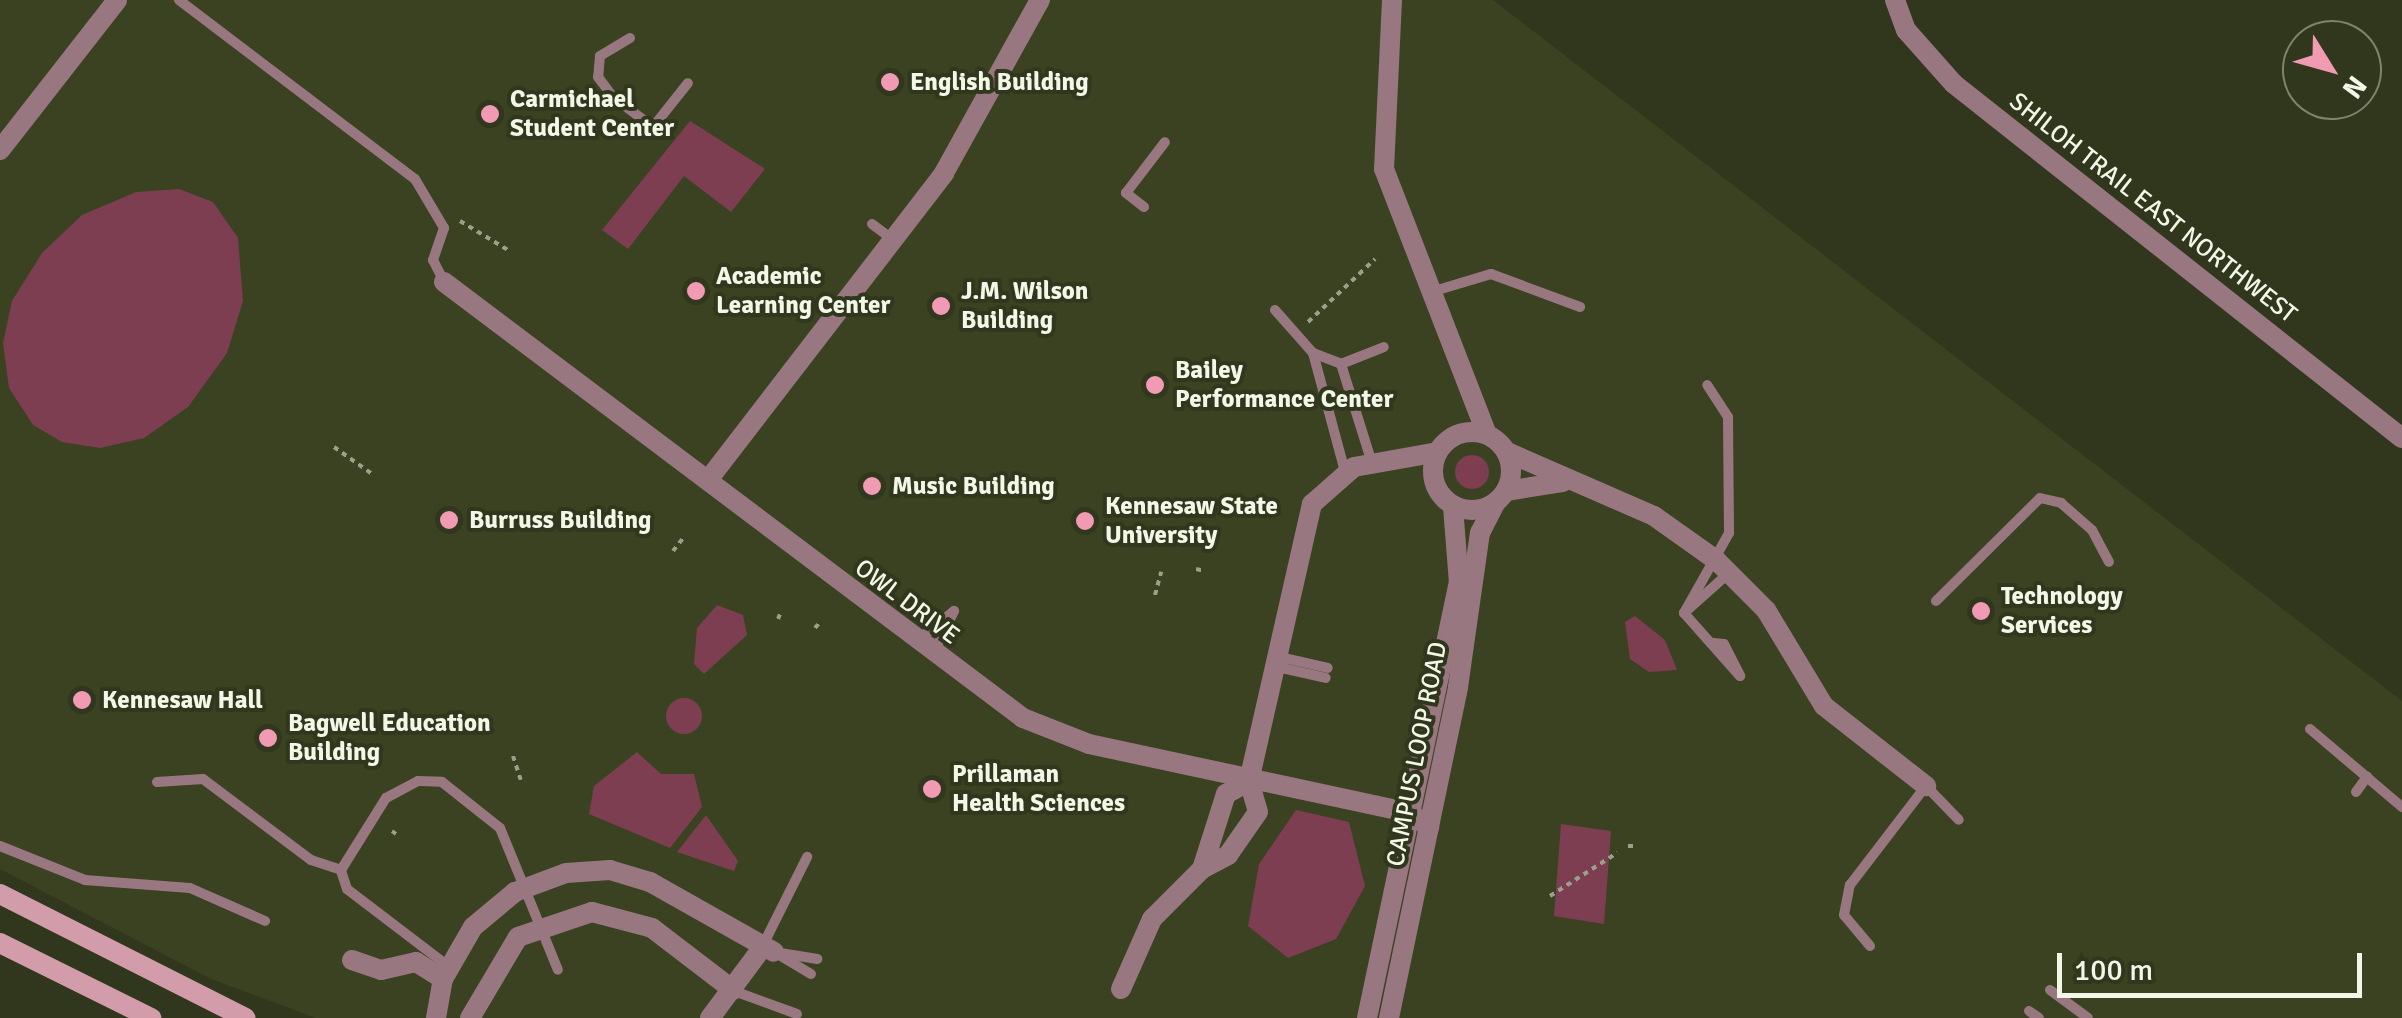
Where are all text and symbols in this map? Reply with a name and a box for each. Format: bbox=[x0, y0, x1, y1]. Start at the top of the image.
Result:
north arrow bbox=[2282, 20, 2382, 120]
place label: English Building bbox=[910, 67, 1089, 97]
text: N bbox=[2335, 69, 2374, 105]
marker: English Building bbox=[879, 71, 901, 93]
place label: Carmichael Student Center bbox=[510, 85, 674, 144]
street label: SHILOH TRAIL EAST NORTHWEST bbox=[2003, 87, 2303, 329]
marker: Carmichael Student Center bbox=[479, 103, 501, 125]
place label: Academic Learning Center bbox=[716, 262, 890, 321]
place label: J.M. Wilson Building bbox=[961, 277, 1088, 336]
marker: Academic Learning Center bbox=[685, 280, 707, 302]
marker: J.M. Wilson Building bbox=[930, 295, 952, 317]
place label: Bailey Performance Center bbox=[1175, 356, 1393, 415]
marker: Bailey Performance Center bbox=[1144, 374, 1166, 396]
place label: Music Building bbox=[892, 471, 1055, 501]
marker: Music Building bbox=[861, 475, 883, 497]
place label: Kennesaw State University bbox=[1105, 492, 1278, 551]
place label: Burruss Building bbox=[469, 505, 651, 535]
marker: Burruss Building bbox=[438, 509, 460, 531]
marker: Kennesaw State University bbox=[1074, 510, 1096, 532]
street label: OWL DRIVE bbox=[849, 553, 965, 651]
place label: Technology Services bbox=[2001, 582, 2123, 641]
marker: Technology Services bbox=[1970, 600, 1992, 622]
street label: CAMPUS LOOP ROAD bbox=[1381, 639, 1453, 869]
place label: Kennesaw Hall bbox=[102, 685, 263, 715]
marker: Kennesaw Hall bbox=[71, 689, 93, 711]
place label: Bagwell Education Building bbox=[288, 709, 491, 768]
marker: Bagwell Education Building bbox=[257, 727, 279, 749]
place label: Prillaman Health Sciences bbox=[952, 760, 1125, 819]
marker: Prillaman Health Sciences bbox=[921, 778, 943, 800]
scale bar bbox=[2062, 933, 2367, 995]
text: 100 m bbox=[2074, 952, 2153, 989]

